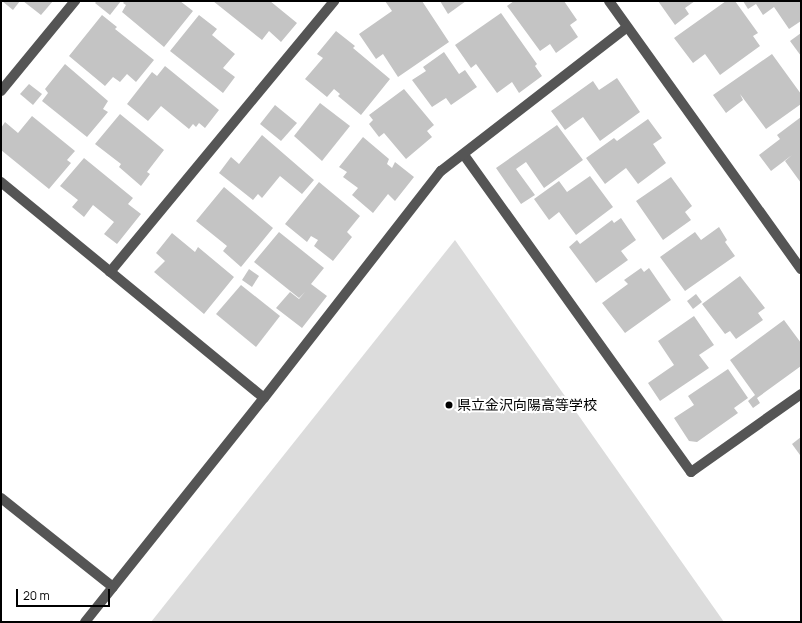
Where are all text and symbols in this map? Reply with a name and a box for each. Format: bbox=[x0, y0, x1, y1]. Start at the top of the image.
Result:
place label: 県立金沢向陽高等学校 bbox=[457, 397, 597, 413]
marker: 県立金沢向陽高等学校 bbox=[444, 400, 454, 410]
scale bar bbox=[18, 581, 112, 607]
text: 20 m bbox=[23, 587, 50, 604]

